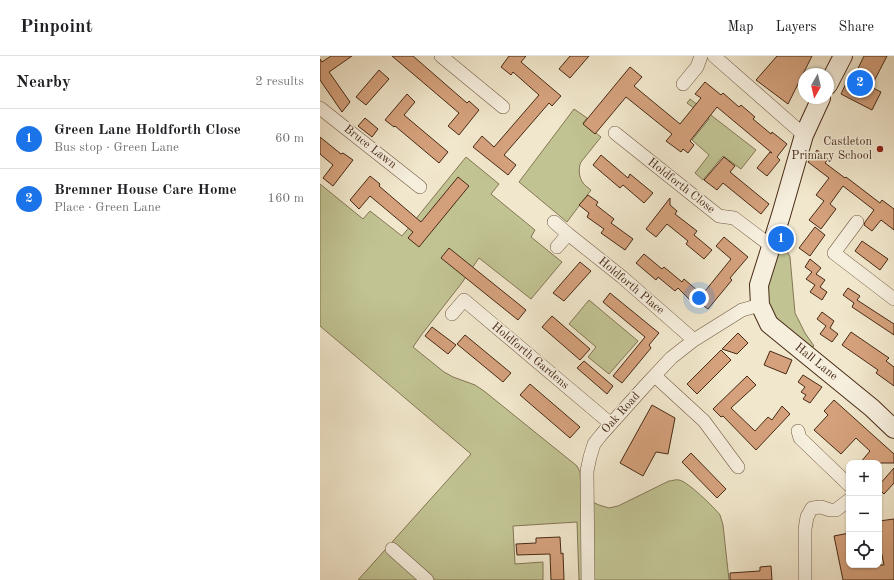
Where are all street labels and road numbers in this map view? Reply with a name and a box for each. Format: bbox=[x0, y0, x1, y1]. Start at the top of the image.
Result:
street label: Bruce Lawn bbox=[341, 123, 399, 171]
street label: Holdforth Close bbox=[645, 156, 717, 216]
street label: Holdforth Place bbox=[596, 255, 667, 317]
street label: Holdforth Gardens bbox=[489, 320, 571, 392]
street label: Hall Lane bbox=[792, 341, 840, 383]
street label: Oak Road bbox=[600, 390, 642, 436]

